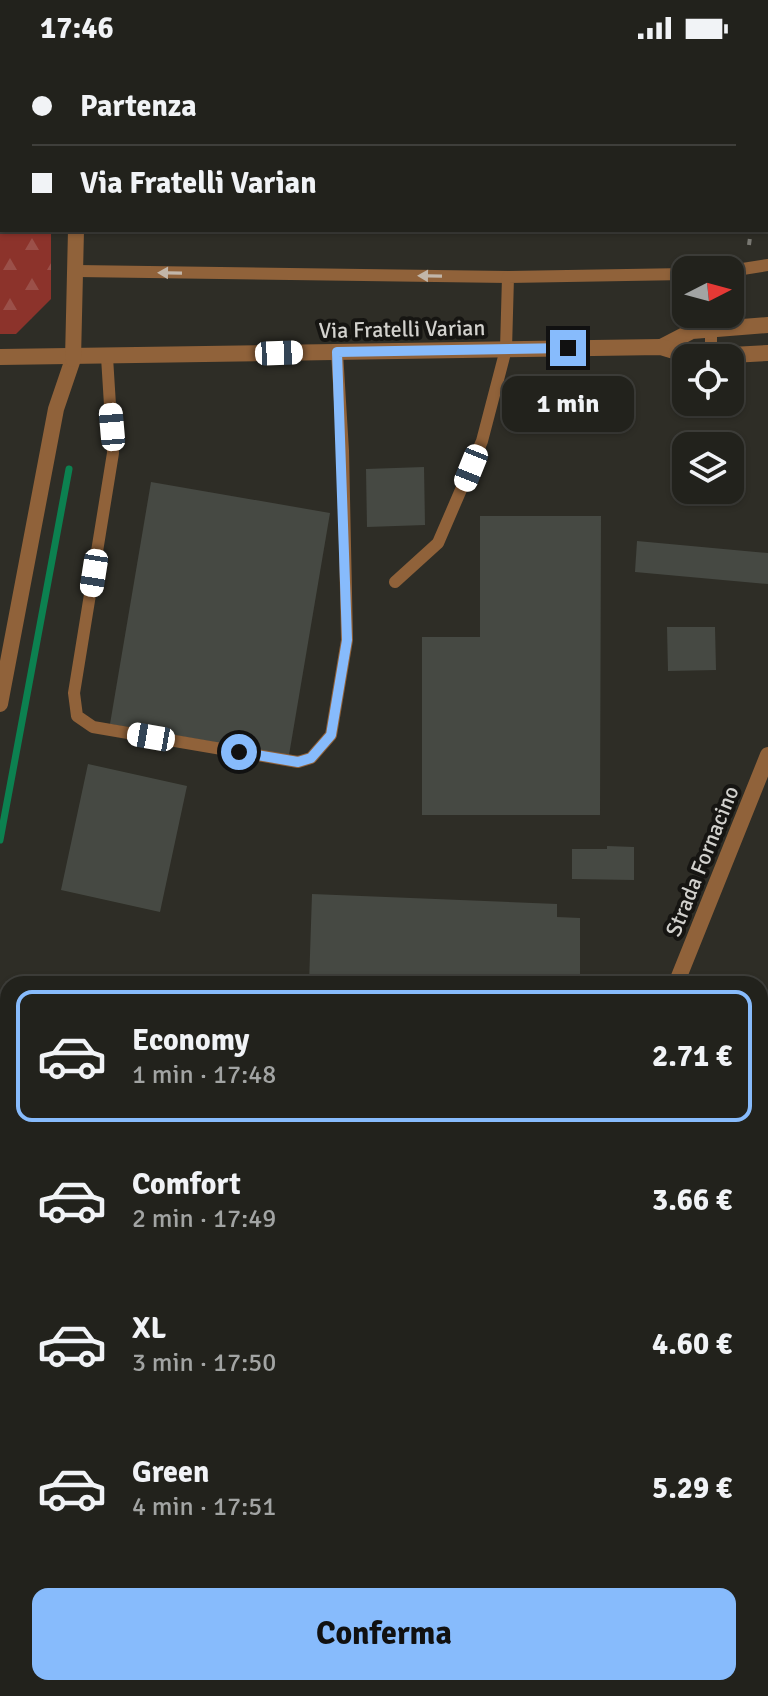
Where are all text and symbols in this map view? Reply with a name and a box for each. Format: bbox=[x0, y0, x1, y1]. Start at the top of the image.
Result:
text: 17:46 bbox=[40, 10, 114, 47]
text: Partenza bbox=[80, 88, 197, 125]
text: Via Fratelli Varian bbox=[80, 165, 317, 202]
north arrow bbox=[672, 256, 744, 328]
map controls bbox=[672, 256, 744, 504]
one-way arrow bbox=[157, 266, 182, 279]
one-way arrow bbox=[417, 270, 442, 282]
street label: Via Fratelli Varian bbox=[318, 314, 486, 344]
route end bbox=[550, 330, 586, 366]
car bbox=[255, 340, 303, 366]
button: locate bbox=[672, 344, 744, 416]
callout: 1 min bbox=[502, 376, 634, 432]
text: 1 min bbox=[537, 388, 599, 420]
car bbox=[98, 402, 126, 452]
button: layers bbox=[672, 432, 744, 504]
car bbox=[451, 441, 491, 495]
car bbox=[78, 547, 110, 599]
car bbox=[125, 721, 177, 753]
route start bbox=[221, 734, 257, 770]
street label: Strada Fornacino bbox=[660, 782, 744, 940]
icon: car bbox=[36, 1020, 108, 1092]
text: Economy bbox=[132, 1022, 249, 1059]
text: 2.71 € bbox=[652, 1038, 732, 1075]
text: 1 min · 17:48 bbox=[132, 1059, 276, 1091]
icon: car bbox=[36, 1164, 108, 1236]
text: Comfort bbox=[132, 1166, 241, 1203]
text: 3.66 € bbox=[652, 1182, 732, 1219]
text: 2 min · 17:49 bbox=[132, 1203, 276, 1235]
icon: car bbox=[36, 1308, 108, 1380]
text: XL bbox=[132, 1310, 166, 1347]
text: 4.60 € bbox=[652, 1326, 732, 1363]
text: 3 min · 17:50 bbox=[132, 1347, 276, 1379]
icon: car bbox=[36, 1452, 108, 1524]
text: Green bbox=[132, 1454, 209, 1491]
text: 5.29 € bbox=[652, 1470, 732, 1507]
text: 4 min · 17:51 bbox=[132, 1491, 276, 1523]
button: Conferma bbox=[32, 1588, 736, 1680]

